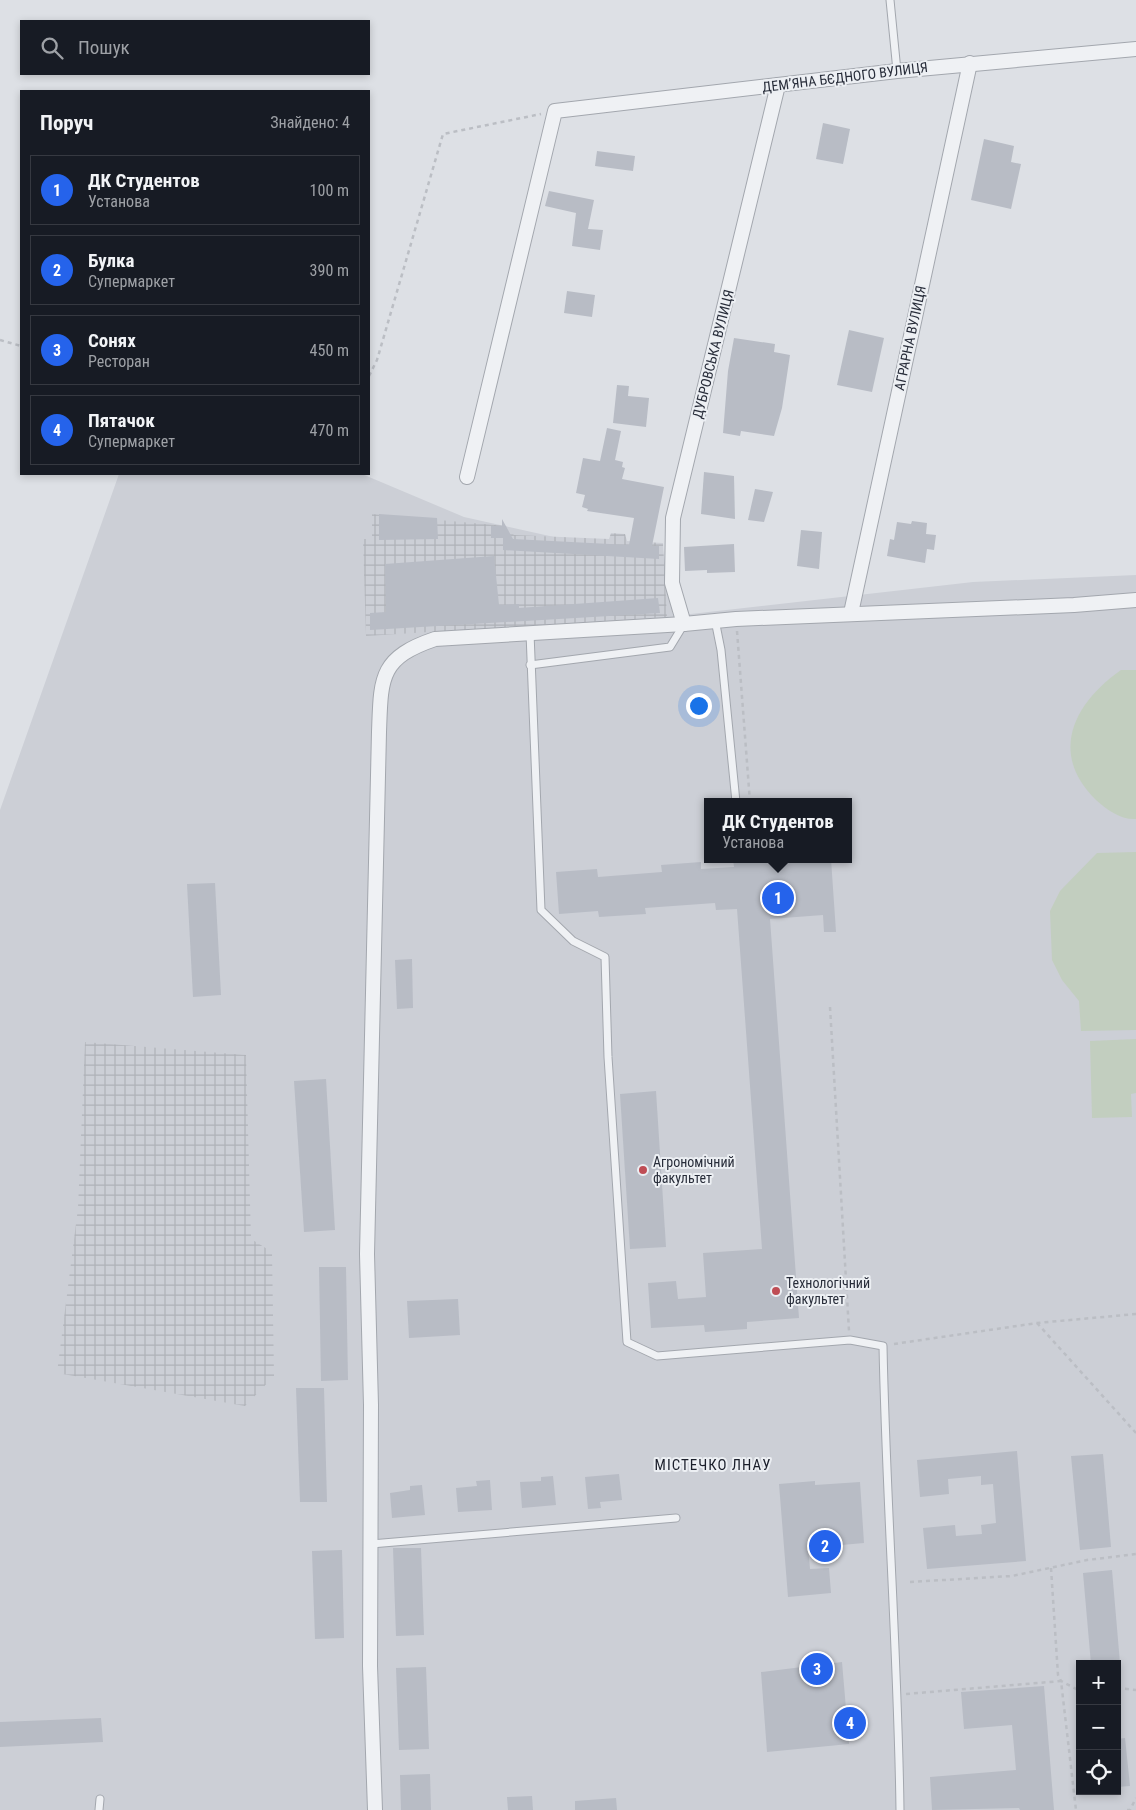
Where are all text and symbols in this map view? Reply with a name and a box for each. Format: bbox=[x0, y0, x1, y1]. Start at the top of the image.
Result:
search box bbox=[20, 20, 370, 75]
icon: search bbox=[38, 34, 66, 62]
text: Пошук bbox=[78, 36, 130, 59]
street label: ДЕМ’ЯНА БЄДНОГО ВУЛИЦЯ bbox=[761, 59, 929, 95]
text: Поруч bbox=[40, 111, 93, 135]
text: Знайдено: 4 bbox=[270, 113, 350, 132]
text: ДК Студентов bbox=[88, 169, 200, 192]
text: 1 bbox=[53, 181, 61, 200]
text: 100 m bbox=[310, 181, 349, 200]
text: Установа bbox=[88, 192, 150, 211]
text: Булка bbox=[88, 249, 135, 272]
text: 2 bbox=[53, 261, 61, 280]
text: 390 m bbox=[310, 261, 349, 280]
text: Супермаркет bbox=[88, 272, 175, 291]
street label: АГРАРНА ВУЛИЦЯ bbox=[891, 284, 929, 392]
street label: ДУБРОВСЬКА ВУЛИЦЯ bbox=[689, 288, 737, 420]
text: Сонях bbox=[88, 329, 136, 352]
text: 3 bbox=[53, 341, 61, 360]
text: 450 m bbox=[310, 341, 349, 360]
text: Ресторан bbox=[88, 352, 150, 371]
text: Пятачок bbox=[88, 409, 155, 432]
text: 4 bbox=[53, 421, 61, 440]
text: 470 m bbox=[310, 421, 349, 440]
text: Супермаркет bbox=[88, 432, 175, 451]
your location bbox=[686, 693, 712, 719]
popup bbox=[704, 798, 852, 863]
text: ДК Студентов bbox=[722, 810, 834, 833]
text: Установа bbox=[722, 833, 784, 852]
pin: 1 bbox=[762, 879, 794, 917]
place label: Агрономічний факультет bbox=[653, 1154, 735, 1186]
marker: Агрономічний факультет bbox=[637, 1164, 649, 1176]
place label: Технологічний факультет bbox=[786, 1275, 870, 1307]
marker: Технологічний факультет bbox=[770, 1285, 782, 1297]
district label: МІСТЕЧКО ЛНАУ bbox=[655, 1456, 771, 1474]
pin: 2 bbox=[809, 1527, 841, 1565]
pin: 3 bbox=[801, 1650, 833, 1688]
map controls bbox=[1076, 1660, 1121, 1795]
button: + bbox=[1076, 1660, 1121, 1705]
pin: 4 bbox=[834, 1704, 866, 1742]
button: − bbox=[1076, 1705, 1121, 1750]
button: locate bbox=[1076, 1750, 1121, 1795]

